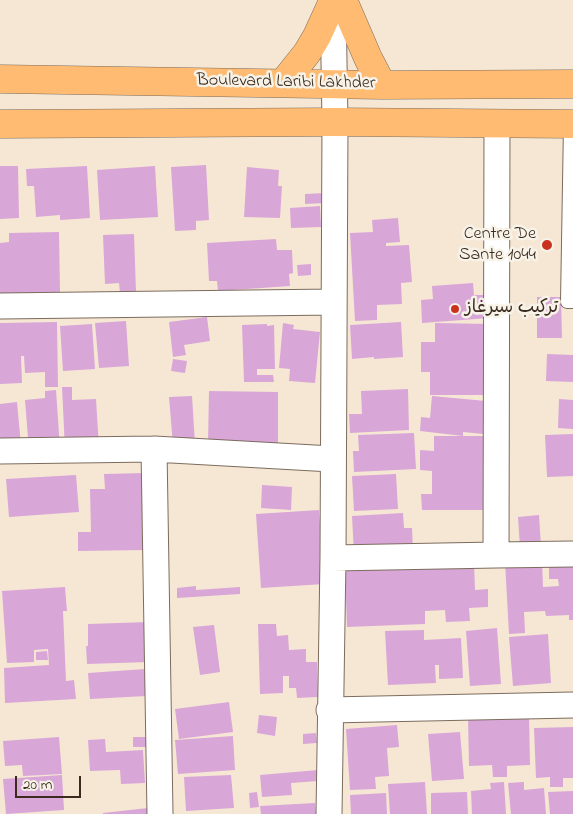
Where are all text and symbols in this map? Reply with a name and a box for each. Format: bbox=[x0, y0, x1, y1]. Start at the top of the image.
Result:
street label: Boulevard Laribi Lakhder bbox=[196, 71, 376, 95]
place label: Centre De Sante 1044 bbox=[459, 224, 536, 266]
marker: Centre De Sante 1044 bbox=[540, 238, 554, 252]
place label: تركيب سيرغاز bbox=[465, 298, 558, 320]
marker: تركيب سيرغاز bbox=[449, 303, 461, 315]
scale bar bbox=[18, 766, 84, 798]
text: 20 m bbox=[23, 774, 52, 796]

